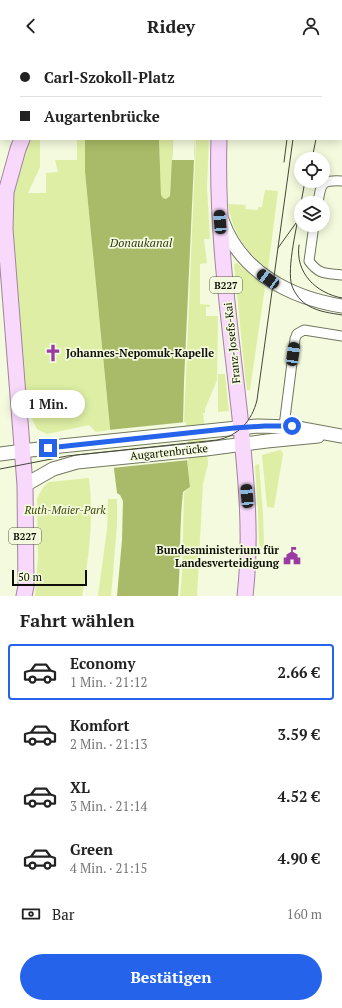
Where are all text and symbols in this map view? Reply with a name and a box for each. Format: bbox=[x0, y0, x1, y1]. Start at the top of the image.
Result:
text: Ridey bbox=[147, 14, 195, 38]
icon: back bbox=[20, 15, 42, 37]
icon: person bbox=[300, 15, 322, 37]
text: Carl-Szokoll-Platz bbox=[44, 67, 175, 87]
text: Augartenbrücke bbox=[44, 106, 160, 126]
map controls bbox=[294, 152, 330, 232]
button: locate bbox=[294, 152, 330, 188]
button: layers bbox=[294, 196, 330, 232]
car bbox=[213, 210, 227, 234]
water label: Donaukanal bbox=[109, 235, 173, 250]
car bbox=[255, 267, 281, 291]
road number: B227 bbox=[210, 277, 242, 293]
street label: Franz-Josefs-Kai bbox=[221, 302, 243, 384]
car bbox=[285, 341, 301, 367]
church icon: Johannes-Nepomuk-Kapelle bbox=[43, 343, 63, 363]
place label: Johannes-Nepomuk-Kapelle bbox=[66, 346, 214, 360]
callout: 1 Min. bbox=[11, 390, 85, 418]
text: 1 Min. bbox=[28, 395, 68, 413]
route start bbox=[283, 417, 301, 435]
route end bbox=[39, 439, 57, 457]
street label: Augartenbrücke bbox=[129, 441, 209, 463]
car bbox=[240, 484, 254, 508]
park label: Ruth-Maier-Park bbox=[23, 503, 106, 517]
road number: B227 bbox=[9, 528, 41, 544]
place label: Bundesministerium für Landesverteidigung bbox=[157, 543, 280, 570]
public building icon: Bundesministerium für Landesverteidigung bbox=[282, 546, 302, 566]
scale bar bbox=[12, 568, 87, 587]
text: 50 m bbox=[18, 570, 42, 584]
text: Fahrt wählen bbox=[20, 608, 135, 632]
text: Economy bbox=[70, 653, 135, 673]
icon: car bbox=[22, 654, 58, 690]
text: 2.66 € bbox=[278, 662, 320, 682]
text: 1 Min. · 21:12 bbox=[70, 673, 148, 691]
text: Komfort bbox=[70, 715, 129, 735]
icon: car bbox=[22, 716, 58, 752]
text: 3.59 € bbox=[278, 724, 320, 744]
text: 2 Min. · 21:13 bbox=[70, 735, 148, 753]
text: XL bbox=[70, 777, 90, 797]
icon: car bbox=[22, 778, 58, 814]
text: 4.52 € bbox=[278, 786, 320, 806]
text: 3 Min. · 21:14 bbox=[70, 797, 148, 815]
text: Green bbox=[70, 839, 113, 859]
icon: car bbox=[22, 840, 58, 876]
text: 4.90 € bbox=[278, 848, 320, 868]
text: 4 Min. · 21:15 bbox=[70, 859, 148, 877]
icon: cash bbox=[20, 903, 42, 925]
text: Bar bbox=[52, 904, 75, 924]
text: 160 m bbox=[287, 905, 322, 923]
button: Bestätigen bbox=[20, 954, 322, 1000]

